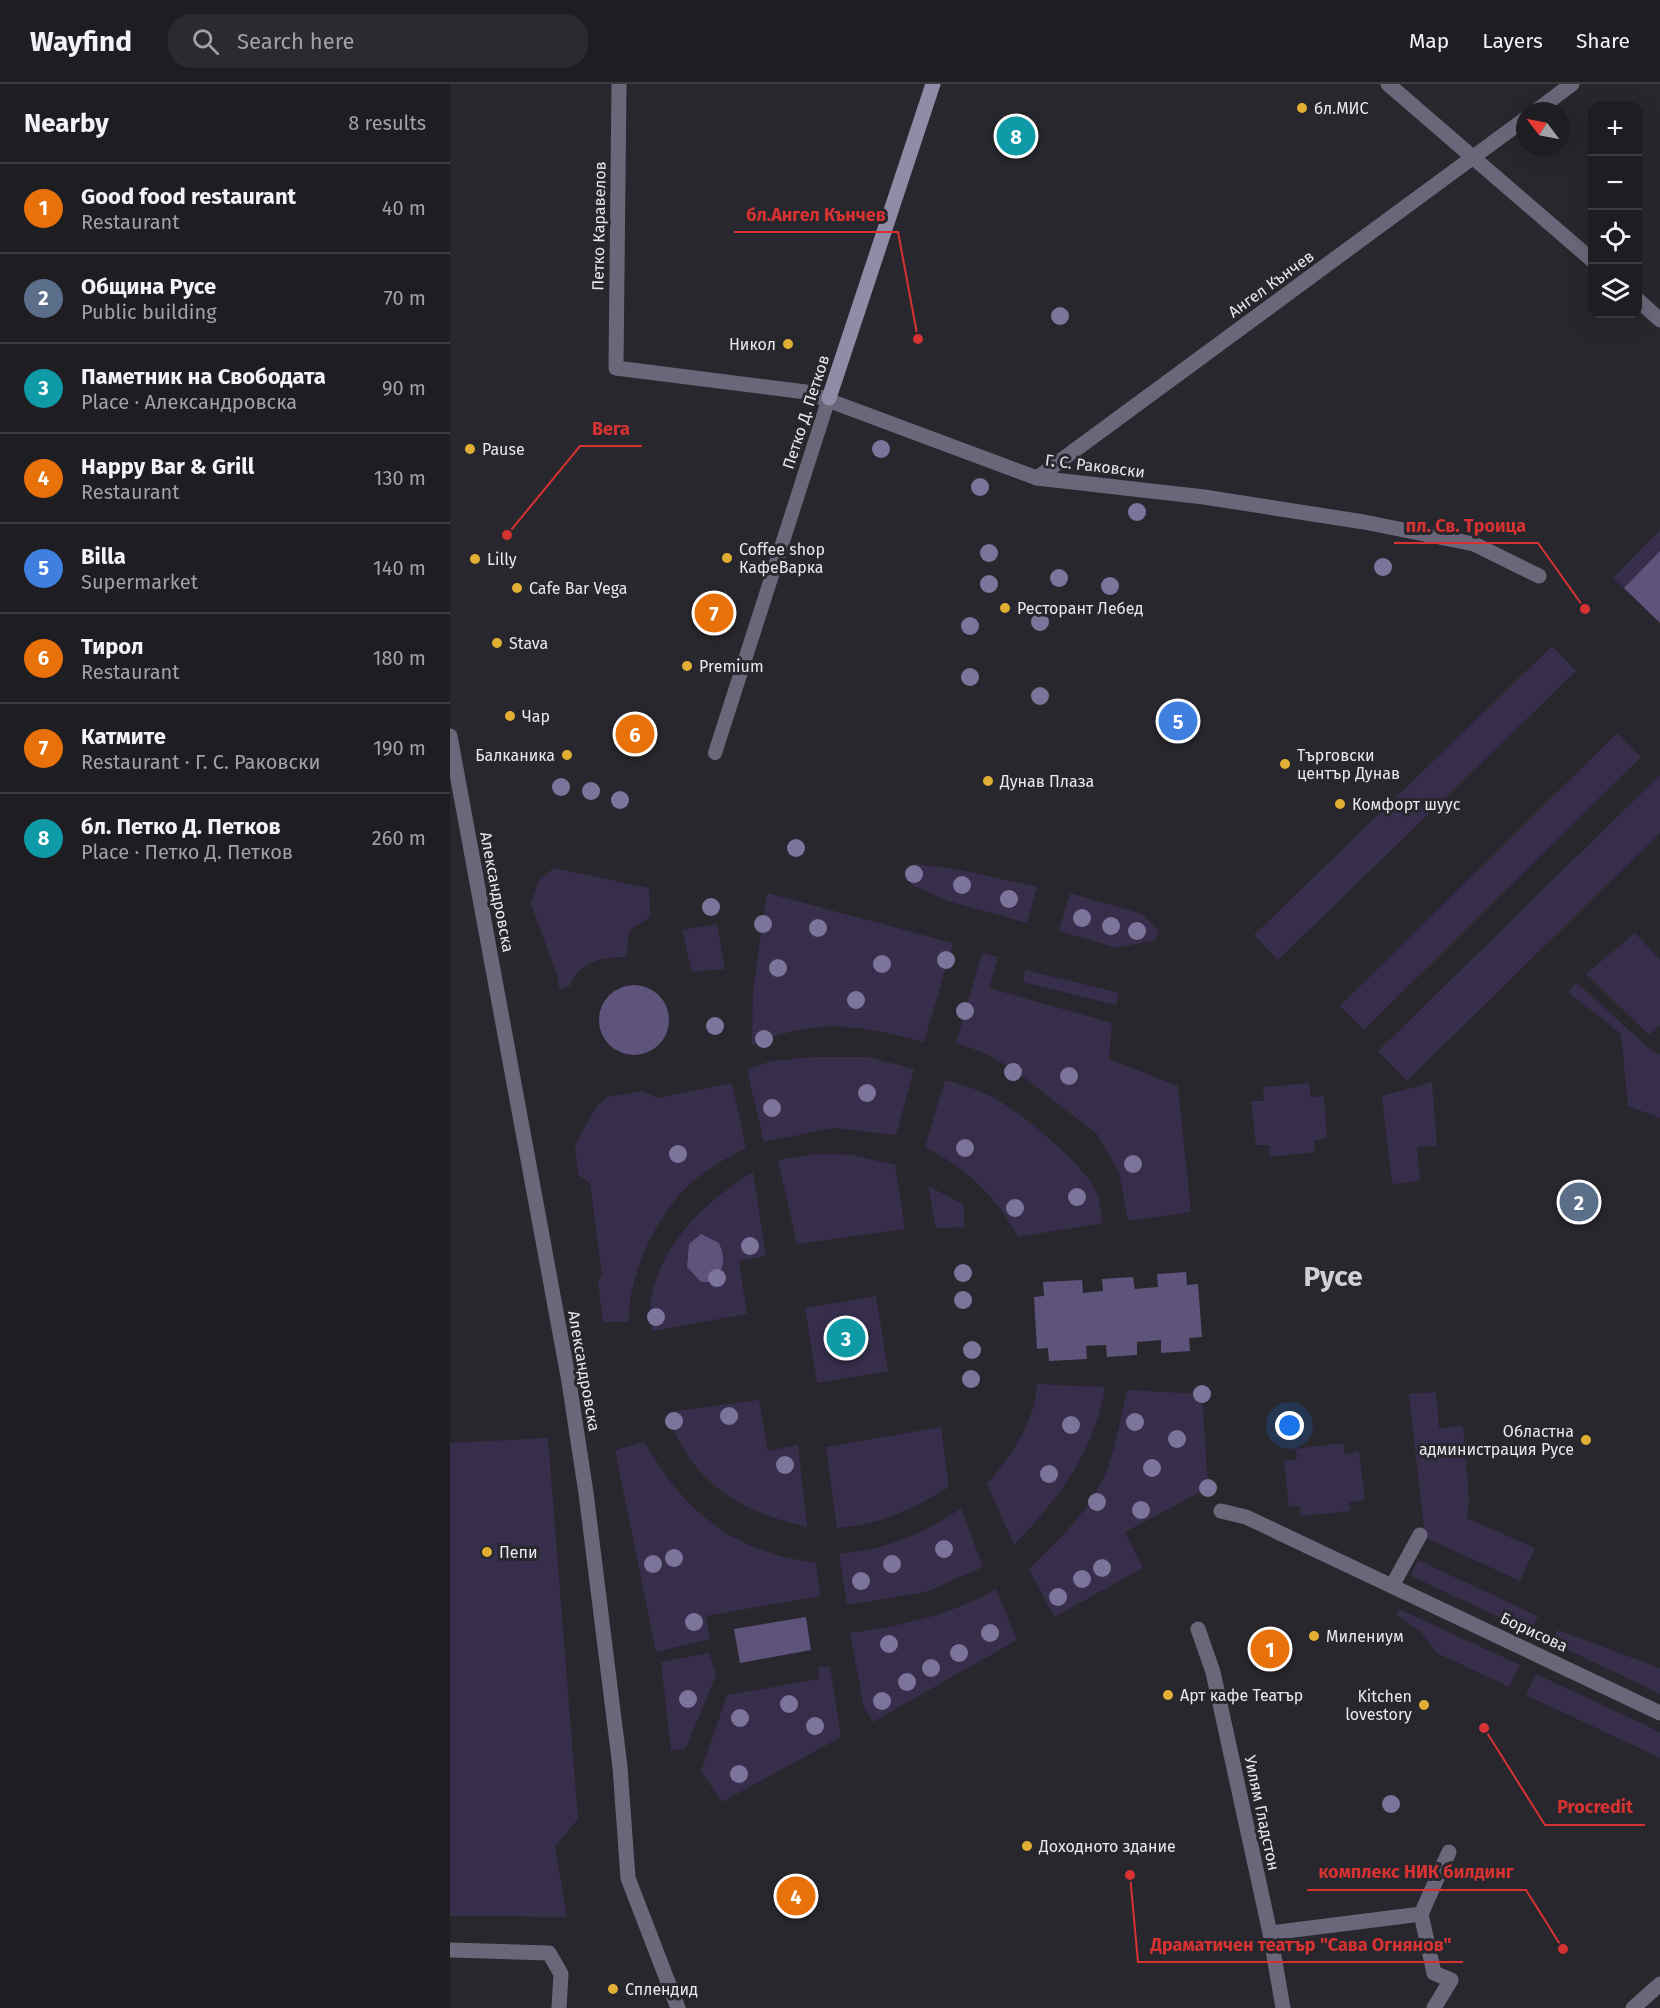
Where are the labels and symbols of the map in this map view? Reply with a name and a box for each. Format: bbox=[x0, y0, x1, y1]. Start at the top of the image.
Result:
place label: бл.МИС bbox=[1314, 99, 1369, 118]
marker: бл.МИС bbox=[1295, 101, 1309, 115]
north arrow bbox=[1516, 102, 1570, 156]
pin: 8 bbox=[996, 113, 1036, 158]
street label: Петко Каравелов bbox=[588, 161, 610, 291]
callout: бл.Ангел Кънчев bbox=[734, 196, 898, 232]
text: бл.Ангел Кънчев bbox=[746, 204, 886, 226]
street label: Ангел Кънчев bbox=[1224, 246, 1318, 322]
place label: Никол bbox=[729, 335, 776, 354]
marker: Никол bbox=[781, 337, 795, 351]
street label: Петко Д. Петков bbox=[779, 353, 833, 471]
callout: Вега bbox=[580, 410, 642, 446]
text: Вега bbox=[592, 418, 630, 440]
place label: Pause bbox=[482, 440, 525, 459]
marker: Pause bbox=[463, 442, 477, 456]
street label: Г. С. Раковски bbox=[1044, 450, 1146, 482]
callout: пл. Св. Троица bbox=[1394, 507, 1538, 543]
text: пл. Св. Троица bbox=[1406, 515, 1526, 537]
place label: Coffee shop КафеВарка bbox=[739, 540, 825, 577]
place label: Lilly bbox=[487, 550, 517, 569]
marker: Coffee shop КафеВарка bbox=[720, 551, 734, 565]
marker: Lilly bbox=[468, 552, 482, 566]
place label: Cafe Bar Vega bbox=[529, 579, 627, 598]
marker: Cafe Bar Vega bbox=[510, 581, 524, 595]
pin: 7 bbox=[694, 590, 734, 636]
place label: Ресторант Лебед bbox=[1017, 599, 1143, 618]
marker: Ресторант Лебед bbox=[998, 601, 1012, 615]
place label: Stava bbox=[509, 634, 548, 653]
marker: Stava bbox=[490, 636, 504, 650]
place label: Premium bbox=[699, 657, 764, 676]
marker: Premium bbox=[680, 659, 694, 673]
pin: 5 bbox=[1158, 698, 1198, 744]
place label: Чар bbox=[522, 707, 550, 726]
marker: Чар bbox=[503, 709, 517, 723]
pin: 6 bbox=[616, 712, 654, 756]
place label: Балканика bbox=[475, 746, 555, 765]
place label: Tърговски център Дунав bbox=[1297, 746, 1400, 783]
marker: Балканика bbox=[560, 748, 574, 762]
marker: Tърговски център Дунав bbox=[1278, 757, 1292, 771]
place label: Дунав Плаза bbox=[999, 772, 1094, 791]
marker: Дунав Плаза bbox=[981, 774, 995, 788]
place label: Комфорт шуус bbox=[1352, 795, 1461, 814]
marker: Комфорт шуус bbox=[1333, 797, 1347, 811]
street label: Александровска bbox=[476, 830, 518, 954]
pin: 2 bbox=[1560, 1180, 1598, 1224]
district label: Русе bbox=[1303, 1260, 1363, 1293]
street label: Александровска bbox=[564, 1309, 604, 1433]
pin: 3 bbox=[826, 1316, 866, 1360]
your location bbox=[1275, 1411, 1304, 1440]
place label: Областна администрация Русе bbox=[1419, 1422, 1574, 1459]
marker: Областна администрация Русе bbox=[1579, 1433, 1593, 1447]
place label: Пепи bbox=[499, 1543, 538, 1562]
marker: Пепи bbox=[480, 1545, 494, 1559]
street label: Борисова bbox=[1497, 1608, 1571, 1656]
pin: 1 bbox=[1250, 1626, 1290, 1672]
place label: Милениум bbox=[1326, 1627, 1404, 1646]
marker: Милениум bbox=[1307, 1629, 1321, 1643]
place label: Арт кафе Театър bbox=[1180, 1686, 1303, 1705]
place label: Kitchen lovestory bbox=[1345, 1687, 1412, 1724]
marker: Арт кафе Театър bbox=[1161, 1688, 1175, 1702]
marker: Kitchen lovestory bbox=[1417, 1698, 1431, 1712]
street label: Уилям Гладстон bbox=[1241, 1754, 1283, 1872]
callout: Procredit bbox=[1545, 1789, 1645, 1825]
text: Procredit bbox=[1557, 1796, 1634, 1818]
place label: Доходното здание bbox=[1038, 1837, 1176, 1856]
marker: Доходното здание bbox=[1020, 1839, 1034, 1853]
callout: комплекс НИК билдинг bbox=[1307, 1854, 1526, 1890]
text: комплекс НИК билдинг bbox=[1318, 1861, 1514, 1883]
pin: 4 bbox=[776, 1874, 816, 1918]
callout: Драматичен театър "Сава Огнянов" bbox=[1138, 1926, 1463, 1962]
text: Драматичен театър "Сава Огнянов" bbox=[1150, 1934, 1451, 1956]
place label: Сплендид bbox=[625, 1980, 698, 1999]
marker: Сплендид bbox=[606, 1982, 620, 1996]

